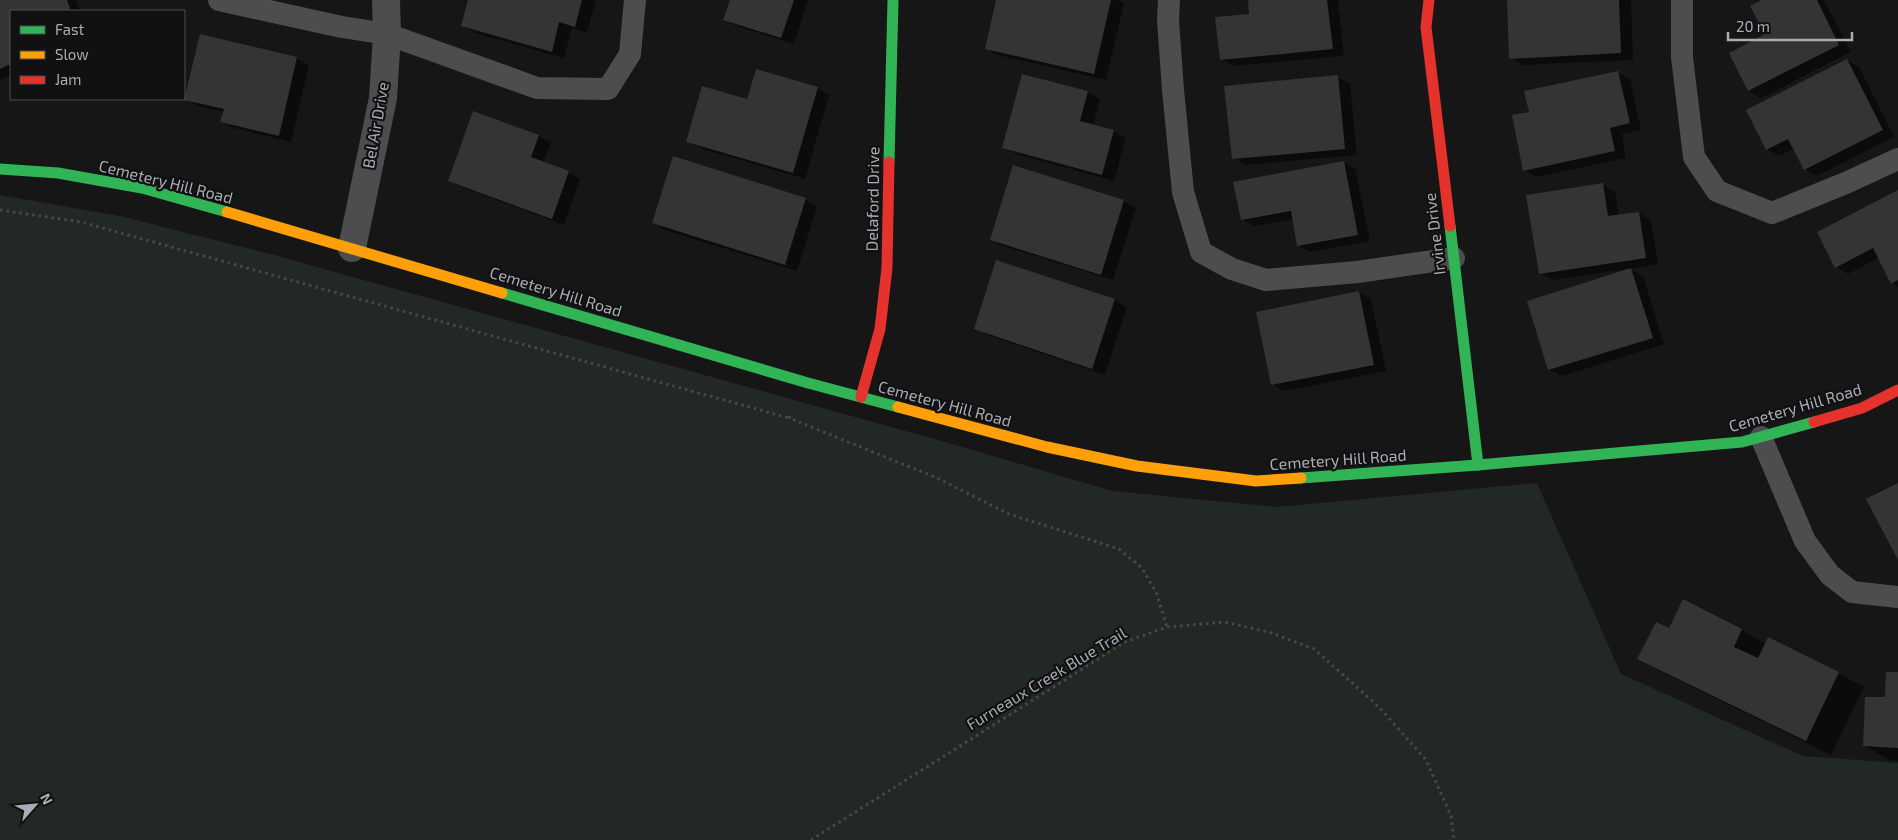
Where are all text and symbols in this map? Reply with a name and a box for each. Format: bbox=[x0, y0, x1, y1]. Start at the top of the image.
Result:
legend bbox=[10, 10, 185, 100]
scale bar bbox=[1728, 10, 1852, 42]
text: 20 m bbox=[1736, 17, 1770, 35]
text: Fast bbox=[55, 20, 85, 38]
text: Slow bbox=[55, 45, 89, 63]
text: Jam bbox=[55, 70, 81, 88]
street label: Bel Air Drive bbox=[358, 80, 392, 170]
street label: Delaford Drive bbox=[862, 146, 882, 252]
street label: Cemetery Hill Road bbox=[97, 155, 235, 207]
street label: Irvine Drive bbox=[1420, 192, 1448, 276]
street label: Cemetery Hill Road bbox=[488, 262, 624, 320]
street label: Cemetery Hill Road bbox=[876, 376, 1014, 430]
street label: Cemetery Hill Road bbox=[1726, 379, 1864, 435]
street label: Cemetery Hill Road bbox=[1269, 445, 1407, 473]
street label: Furneaux Creek Blue Trail bbox=[963, 623, 1130, 733]
north arrow bbox=[10, 780, 60, 830]
text: N bbox=[37, 791, 57, 807]

